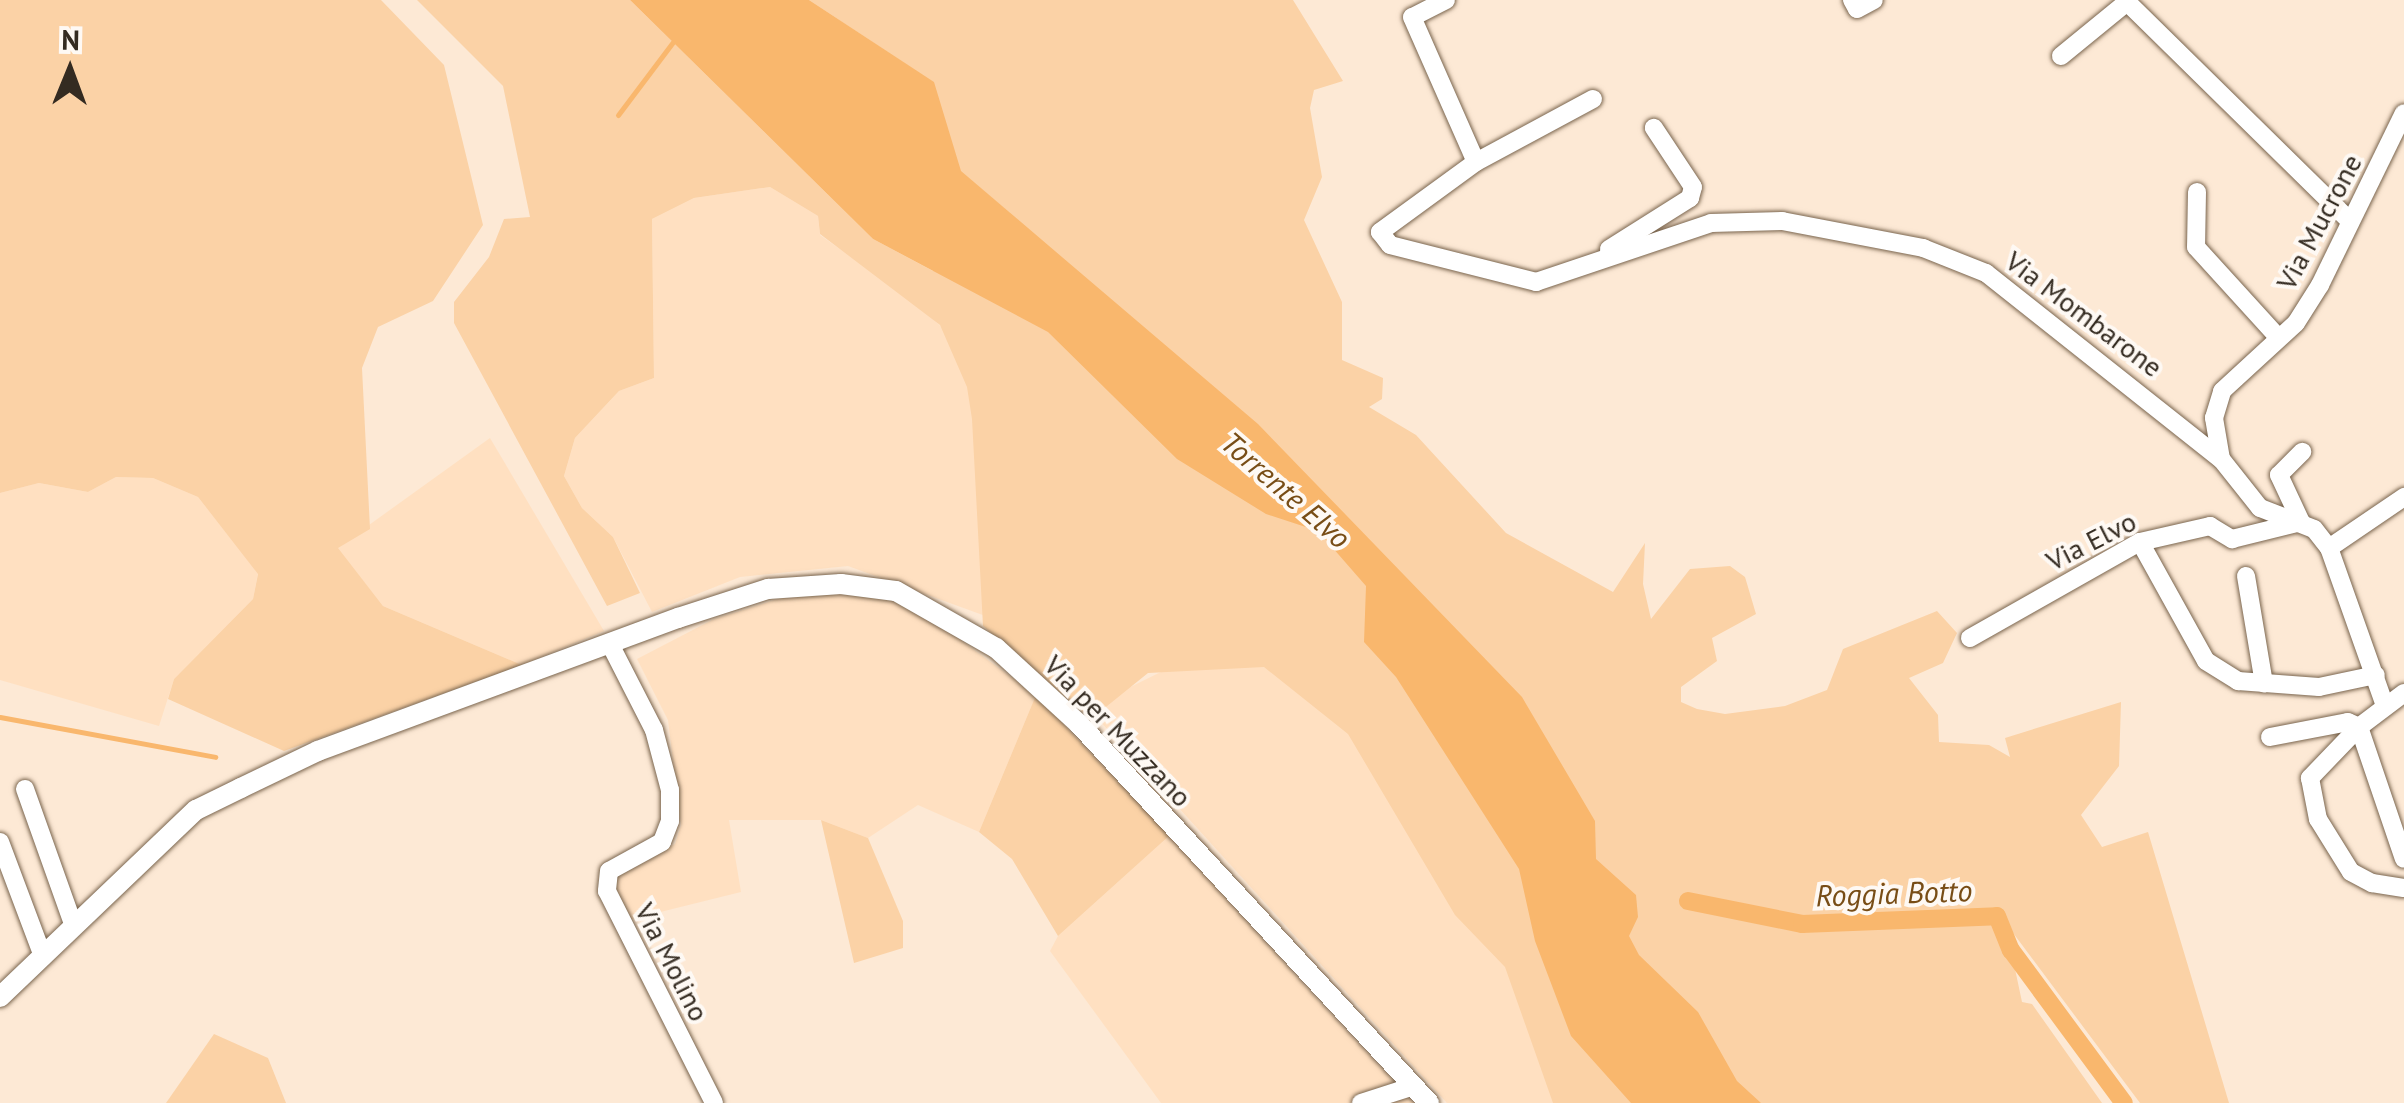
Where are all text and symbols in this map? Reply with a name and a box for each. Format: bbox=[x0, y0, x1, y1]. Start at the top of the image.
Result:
north arrow bbox=[20, 20, 120, 120]
text: N bbox=[61, 21, 80, 58]
street label: Via Mucrone bbox=[2269, 148, 2369, 296]
street label: Via Mombarone bbox=[1999, 244, 2169, 384]
water label: Torrente Elvo bbox=[1214, 424, 1358, 556]
street label: Via Elvo bbox=[2041, 504, 2141, 578]
street label: Via per Muzzano bbox=[1037, 648, 1199, 814]
water label: Roggia Botto bbox=[1815, 872, 1973, 914]
street label: Via Molino bbox=[628, 897, 716, 1027]

